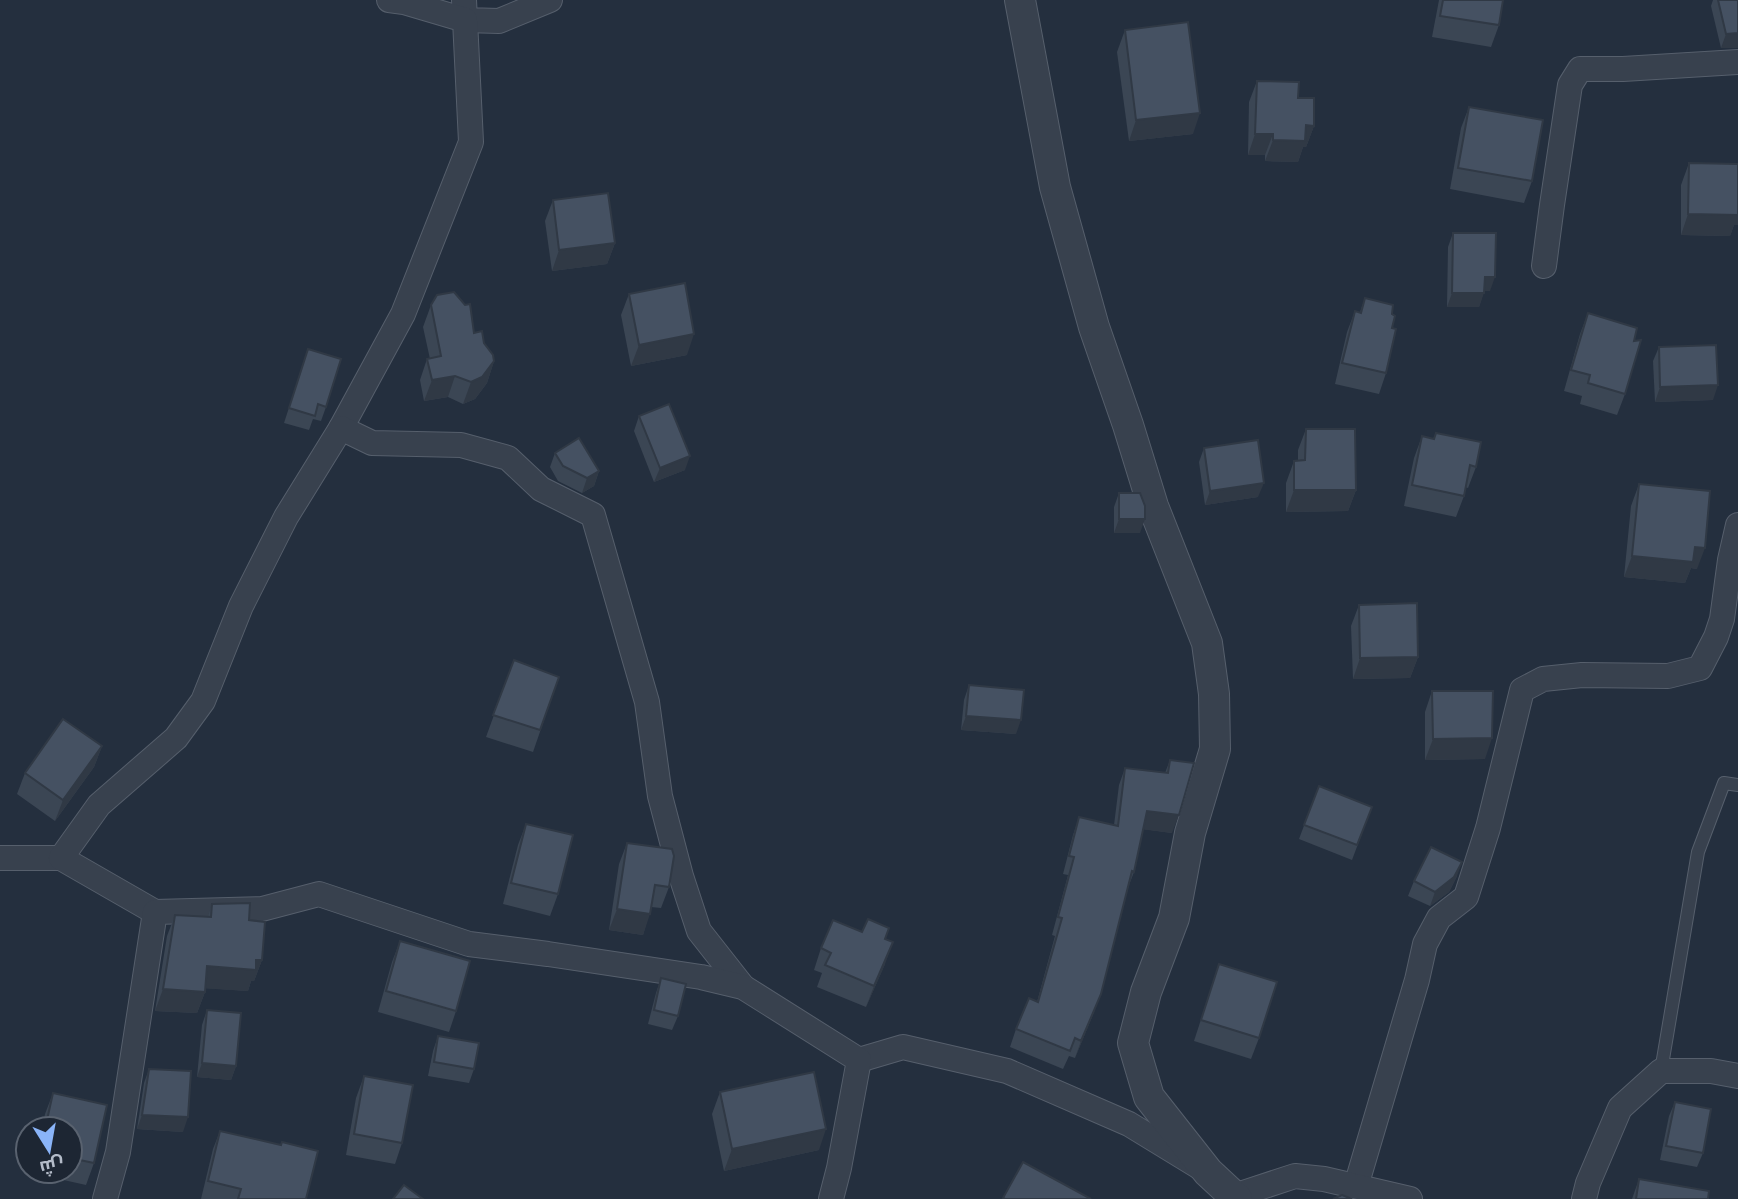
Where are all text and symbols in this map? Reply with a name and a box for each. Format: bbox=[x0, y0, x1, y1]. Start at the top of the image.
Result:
north arrow bbox=[14, 1115, 84, 1185]
text: ش bbox=[38, 1153, 66, 1179]

